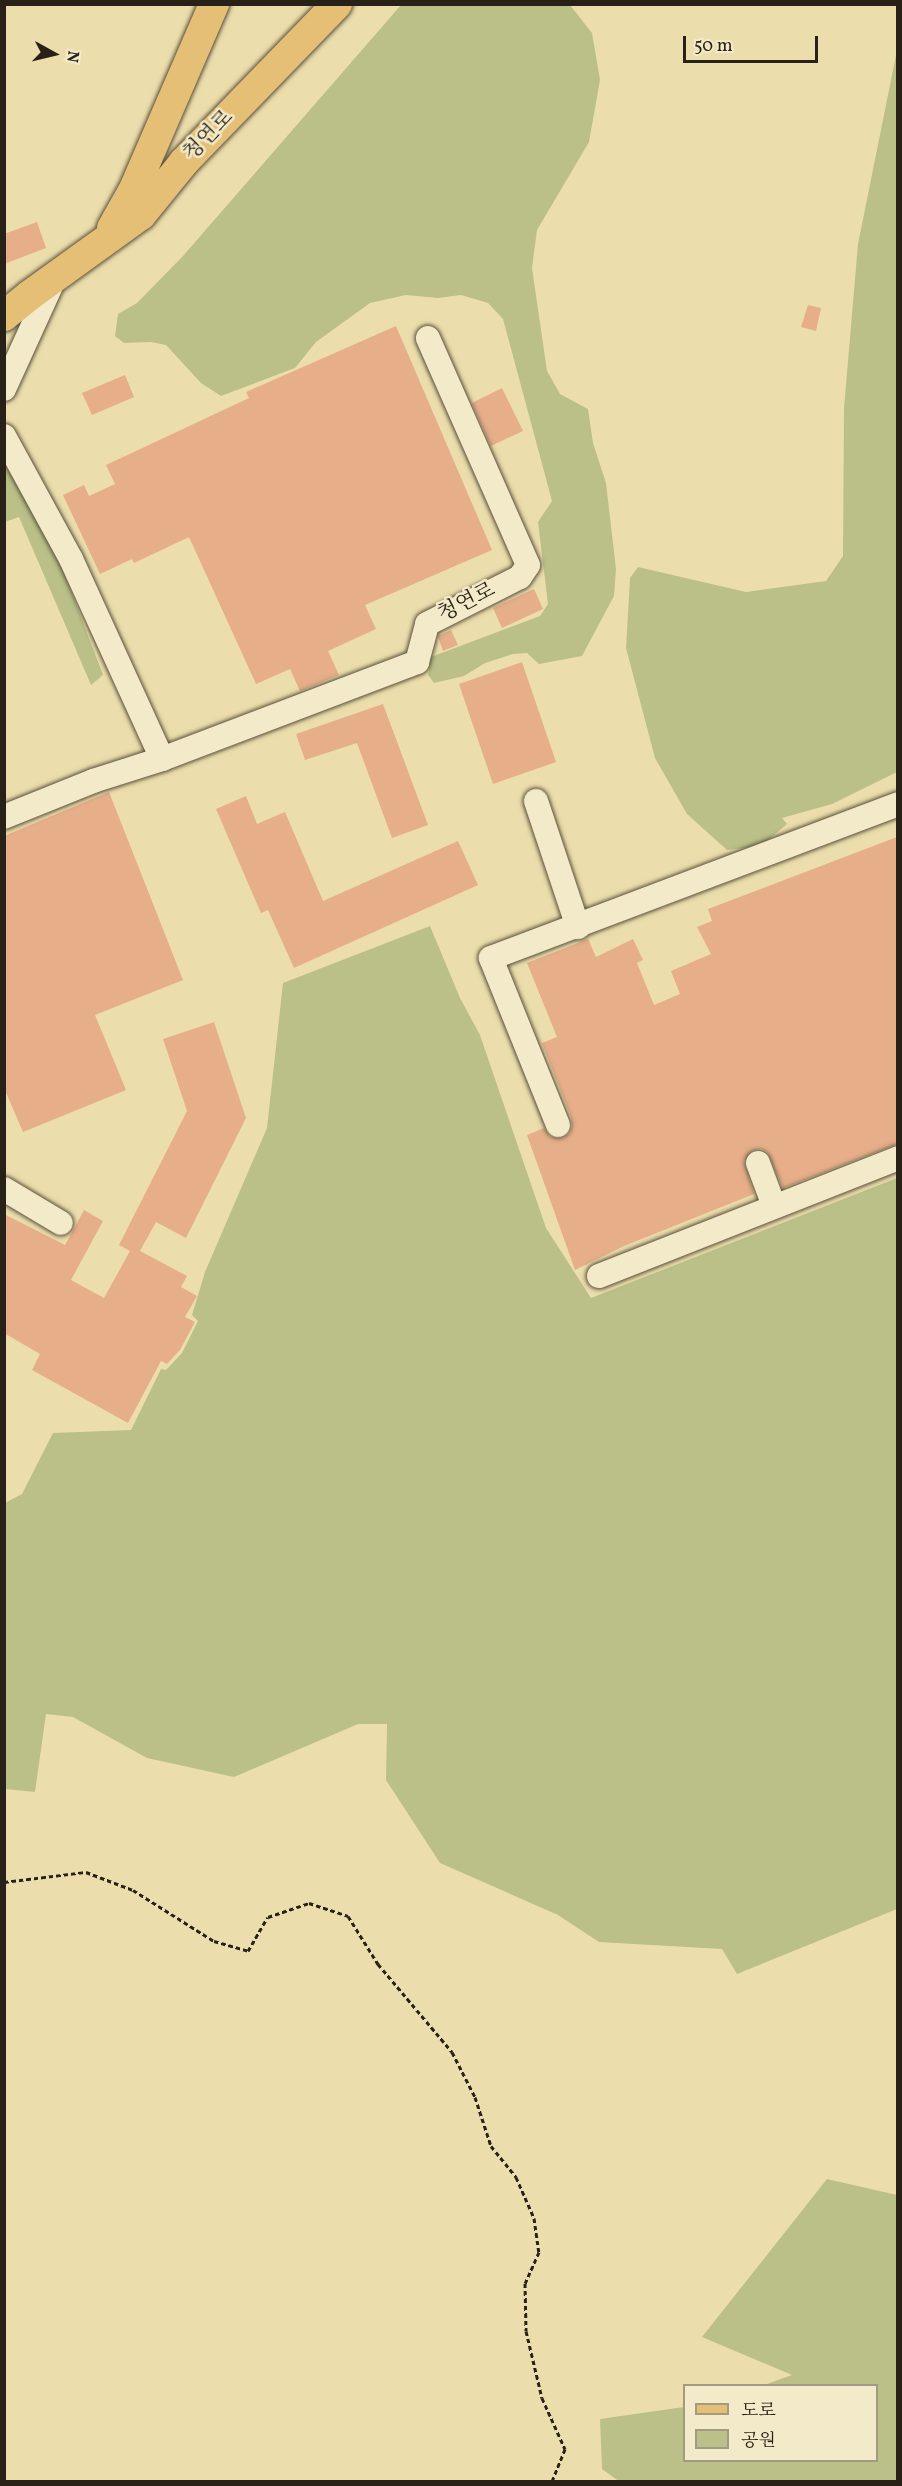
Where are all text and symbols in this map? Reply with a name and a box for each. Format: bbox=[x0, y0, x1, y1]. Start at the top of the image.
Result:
north arrow bbox=[24, 24, 84, 84]
scale bar bbox=[686, 24, 821, 62]
text: 50 m bbox=[694, 34, 733, 59]
text: N bbox=[60, 49, 84, 64]
street label: 청연로 bbox=[179, 105, 239, 167]
street label: 청연로 bbox=[434, 578, 500, 628]
legend bbox=[683, 2384, 878, 2462]
text: 도로 bbox=[741, 2399, 776, 2424]
text: 공원 bbox=[741, 2429, 776, 2454]

